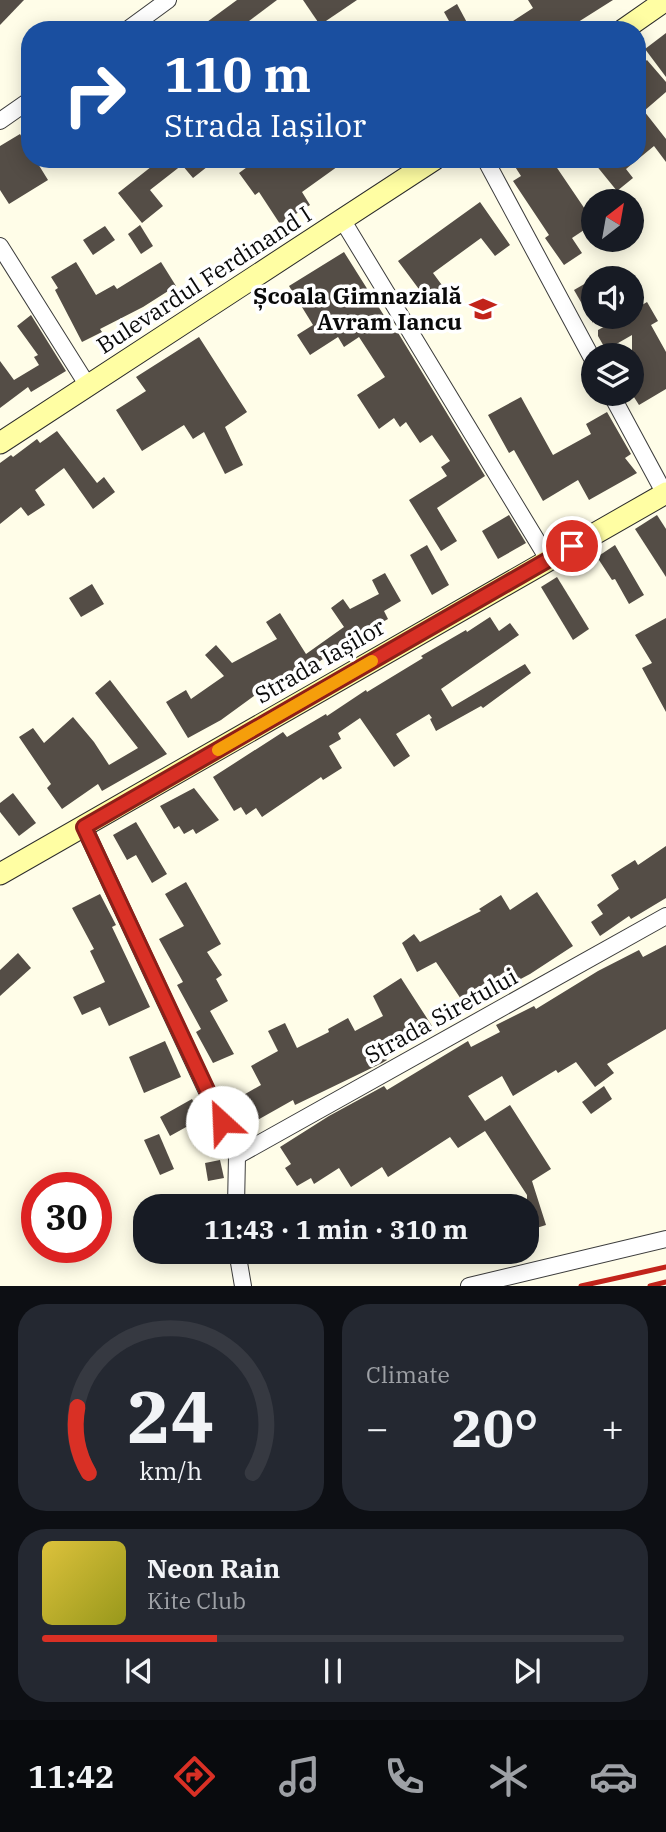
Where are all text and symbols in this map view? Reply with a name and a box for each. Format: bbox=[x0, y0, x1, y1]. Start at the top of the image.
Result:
text: 110 m bbox=[164, 42, 311, 105]
icon: right bbox=[49, 49, 140, 140]
text: Strada Iașilor bbox=[164, 104, 366, 146]
north arrow bbox=[581, 189, 644, 252]
map controls bbox=[581, 189, 644, 406]
street label: Bulevardul Ferdinand I bbox=[90, 198, 317, 360]
button: sound bbox=[581, 266, 644, 329]
place label: Școala Gimnazială Avram Iancu bbox=[253, 280, 462, 336]
school or university icon: Școala Gimnazială Avram Iancu bbox=[468, 294, 498, 324]
button: layers bbox=[581, 343, 644, 406]
pin bbox=[542, 516, 602, 576]
icon: arrive bbox=[553, 527, 591, 565]
street label: Strada Iașilor bbox=[249, 611, 390, 709]
street label: Strada Siretului bbox=[359, 961, 522, 1070]
position arrow bbox=[185, 1085, 259, 1159]
speed limit sign: 30 bbox=[21, 1172, 112, 1263]
text: 11:43 · 1 min · 310 m bbox=[204, 1212, 468, 1246]
text: Climate bbox=[366, 1359, 450, 1389]
text: 24 bbox=[127, 1369, 215, 1464]
text: 20° bbox=[452, 1394, 538, 1461]
text: − bbox=[366, 1403, 389, 1452]
text: + bbox=[601, 1403, 624, 1452]
text: km/h bbox=[139, 1454, 203, 1487]
text: Neon Rain bbox=[147, 1551, 280, 1585]
text: Kite Club bbox=[147, 1585, 246, 1615]
icon: previous bbox=[120, 1652, 158, 1690]
icon: pause bbox=[314, 1652, 352, 1690]
icon: next bbox=[508, 1652, 546, 1690]
icon: directions bbox=[170, 1752, 219, 1801]
icon: music bbox=[275, 1752, 324, 1801]
icon: phone bbox=[380, 1752, 429, 1801]
icon: climate bbox=[484, 1752, 533, 1801]
icon: car bbox=[589, 1752, 638, 1801]
text: 11:42 bbox=[28, 1755, 114, 1797]

